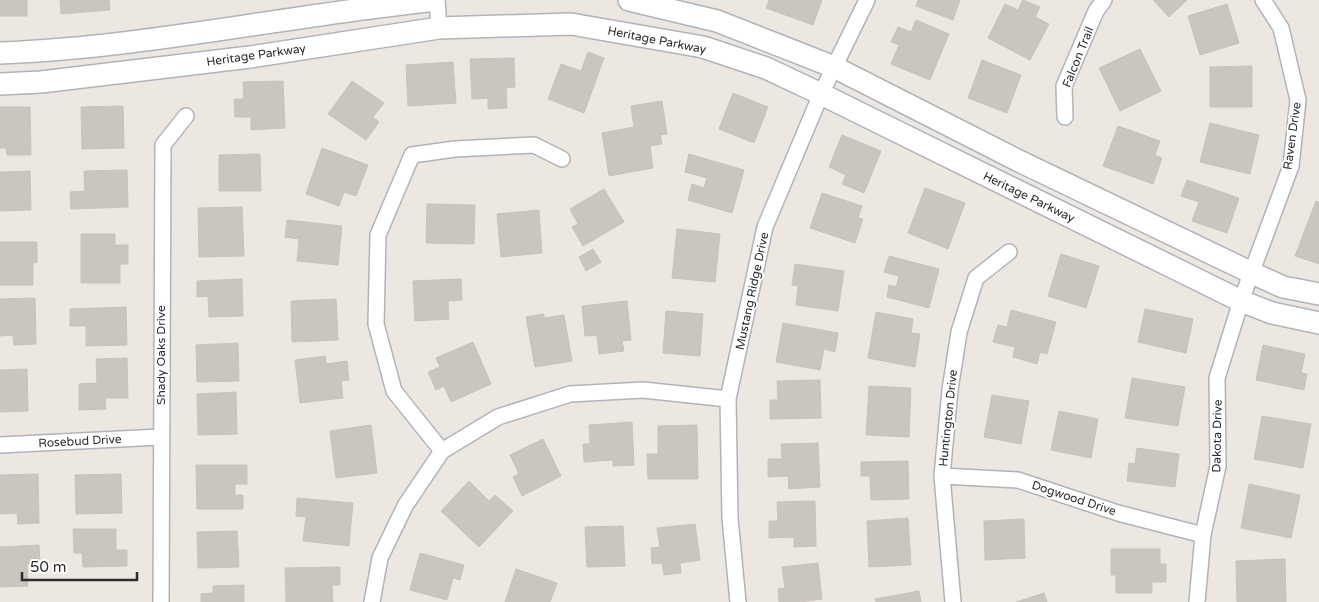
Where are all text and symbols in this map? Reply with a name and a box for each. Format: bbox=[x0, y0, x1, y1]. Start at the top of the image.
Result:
street label: Heritage Parkway bbox=[606, 24, 708, 57]
street label: Falcon Trail bbox=[1060, 25, 1096, 89]
street label: Heritage Parkway bbox=[205, 41, 307, 69]
street label: Raven Drive bbox=[1280, 101, 1304, 171]
street label: Heritage Parkway bbox=[981, 169, 1078, 226]
street label: Mustang Ridge Drive bbox=[733, 231, 771, 351]
street label: Shady Oaks Drive bbox=[154, 305, 168, 405]
street label: Huntington Drive bbox=[936, 369, 960, 467]
street label: Dakota Drive bbox=[1209, 399, 1225, 473]
street label: Rosebud Drive bbox=[38, 432, 122, 450]
street label: Dogwood Drive bbox=[1030, 478, 1118, 518]
scale bar bbox=[22, 550, 138, 582]
text: 50 m bbox=[30, 558, 67, 576]

